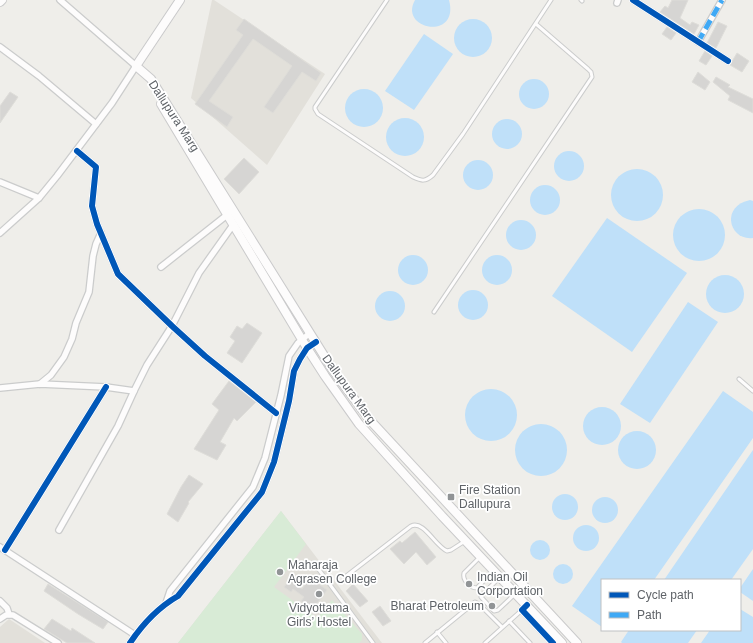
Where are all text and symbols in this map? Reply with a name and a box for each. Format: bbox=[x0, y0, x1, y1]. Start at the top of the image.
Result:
street label: Dallupura Marg bbox=[146, 78, 202, 154]
street label: Dallupura Marg bbox=[319, 352, 379, 426]
place label: Fire Station Dallupura bbox=[459, 483, 520, 511]
marker: Fire Station Dallupura bbox=[446, 492, 456, 502]
place label: Maharaja Agrasen College bbox=[288, 558, 377, 586]
marker: Maharaja Agrasen College bbox=[275, 567, 285, 577]
place label: Indian Oil Corportation bbox=[477, 570, 543, 598]
marker: Indian Oil Corportation bbox=[464, 579, 474, 589]
legend bbox=[601, 579, 741, 631]
text: Cycle path bbox=[637, 588, 694, 602]
marker: Vidyottama Girls’ Hostel bbox=[314, 589, 324, 599]
place label: Bharat Petroleum bbox=[391, 599, 484, 613]
place label: Vidyottama Girls’ Hostel bbox=[287, 601, 351, 629]
marker: Bharat Petroleum bbox=[487, 601, 497, 611]
text: Path bbox=[637, 608, 662, 622]

